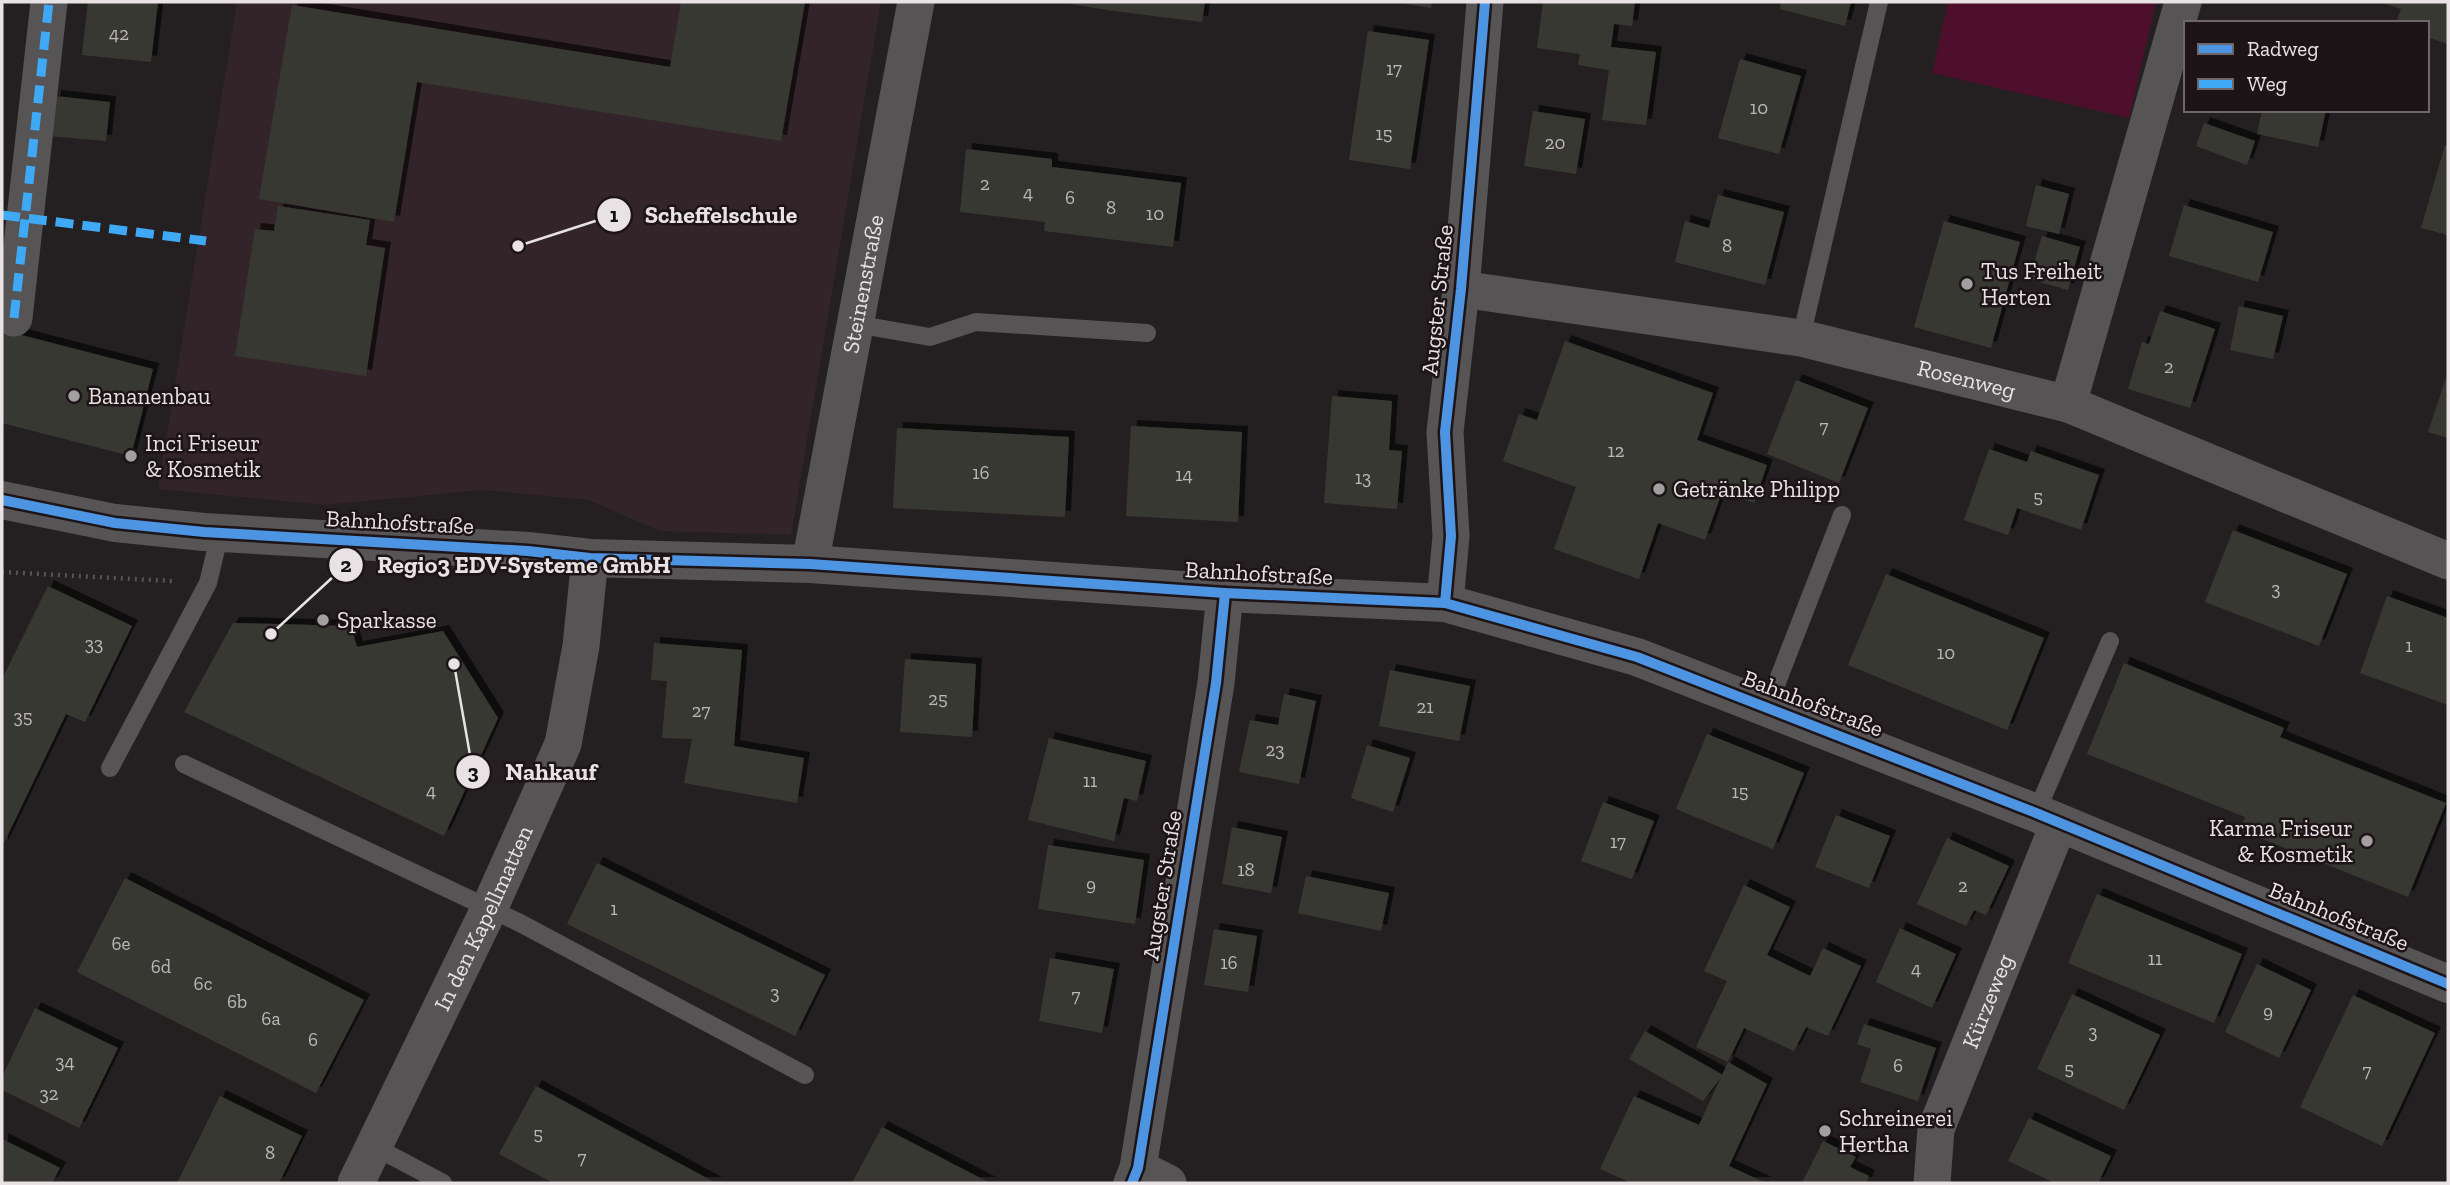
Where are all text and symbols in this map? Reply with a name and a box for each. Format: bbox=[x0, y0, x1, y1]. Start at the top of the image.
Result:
legend bbox=[2184, 21, 2429, 112]
house number: 42 bbox=[109, 22, 129, 45]
text: Radweg bbox=[2247, 36, 2319, 61]
house number: 17 bbox=[1386, 57, 1402, 80]
text: Weg bbox=[2247, 71, 2288, 96]
house number: 10 bbox=[1750, 96, 1768, 119]
house number: 15 bbox=[1375, 122, 1393, 145]
house number: 20 bbox=[1545, 131, 1565, 154]
house number: 2 bbox=[980, 172, 990, 195]
house number: 4 bbox=[1023, 181, 1033, 204]
house number: 6 bbox=[1065, 186, 1075, 209]
callout: Scheffelschule bbox=[596, 193, 812, 238]
house number: 8 bbox=[1106, 196, 1116, 219]
text: Scheffelschule bbox=[645, 200, 798, 229]
text: 1 bbox=[610, 202, 619, 227]
house number: 10 bbox=[1146, 202, 1164, 225]
street label: Steinenstraße bbox=[836, 212, 890, 356]
street label: Augster Straße bbox=[1415, 223, 1459, 377]
house number: 8 bbox=[1722, 234, 1732, 257]
place label: Tus Freiheit Herten bbox=[1981, 257, 2102, 311]
marker: Tus Freiheit Herten bbox=[1959, 276, 1975, 292]
street label: Rosenweg bbox=[1915, 353, 2019, 405]
house number: 2 bbox=[2164, 355, 2174, 378]
place label: Bananenbau bbox=[88, 382, 211, 410]
marker: Bananenbau bbox=[66, 388, 82, 404]
house number: 7 bbox=[1820, 415, 1829, 438]
place label: Inci Friseur & Kosmetik bbox=[145, 429, 261, 483]
house number: 12 bbox=[1607, 439, 1625, 462]
marker: Inci Friseur & Kosmetik bbox=[123, 448, 139, 464]
house number: 16 bbox=[972, 461, 990, 484]
house number: 14 bbox=[1175, 463, 1193, 486]
house number: 13 bbox=[1355, 466, 1371, 489]
place label: Getränke Philipp bbox=[1673, 475, 1840, 503]
marker: Getränke Philipp bbox=[1651, 481, 1667, 497]
house number: 5 bbox=[2033, 485, 2043, 508]
street label: Bahnhofstraße bbox=[325, 504, 475, 540]
callout: Regio3 EDV-Systeme GmbH bbox=[328, 542, 685, 587]
text: Regio3 EDV-Systeme GmbH bbox=[377, 550, 671, 579]
text: 2 bbox=[340, 552, 352, 577]
street label: Bahnhofstraße bbox=[1184, 555, 1334, 591]
house number: 3 bbox=[2271, 577, 2281, 600]
place label: Sparkasse bbox=[337, 606, 437, 634]
marker: Sparkasse bbox=[315, 612, 331, 628]
house number: 33 bbox=[85, 632, 103, 655]
house number: 1 bbox=[2405, 634, 2413, 657]
house number: 10 bbox=[1937, 641, 1955, 664]
street label: Bahnhofstraße bbox=[1739, 663, 1887, 743]
house number: 25 bbox=[928, 687, 948, 710]
house number: 21 bbox=[1416, 695, 1434, 718]
house number: 27 bbox=[692, 699, 710, 722]
house number: 35 bbox=[13, 705, 33, 728]
house number: 23 bbox=[1265, 738, 1285, 761]
callout: Nahkauf bbox=[456, 749, 610, 794]
text: Nahkauf bbox=[505, 757, 599, 786]
text: 3 bbox=[467, 759, 479, 784]
house number: 11 bbox=[1083, 769, 1097, 792]
house number: 4 bbox=[426, 779, 436, 802]
house number: 15 bbox=[1731, 780, 1749, 803]
street label: Augster Straße bbox=[1136, 808, 1188, 962]
place label: Karma Friseur & Kosmetik bbox=[2209, 814, 2353, 868]
street label: In den Kapellmatten bbox=[428, 821, 539, 1015]
house number: 17 bbox=[1610, 830, 1626, 853]
marker: Karma Friseur & Kosmetik bbox=[2359, 833, 2375, 849]
house number: 18 bbox=[1237, 858, 1255, 881]
house number: 9 bbox=[1086, 873, 1096, 896]
house number: 2 bbox=[1958, 874, 1968, 897]
street label: Bahnhofstraße bbox=[2265, 875, 2413, 957]
house number: 1 bbox=[610, 897, 618, 920]
house number: 6e bbox=[111, 932, 131, 955]
house number: 11 bbox=[2148, 947, 2162, 970]
street label: Kürzeweg bbox=[1956, 949, 2019, 1052]
house number: 16 bbox=[1220, 951, 1238, 974]
house number: 6d bbox=[151, 955, 172, 978]
house number: 4 bbox=[1911, 957, 1921, 980]
house number: 6c bbox=[194, 972, 213, 995]
house number: 3 bbox=[770, 981, 780, 1004]
house number: 7 bbox=[1072, 984, 1081, 1007]
house number: 6b bbox=[227, 990, 247, 1013]
house number: 9 bbox=[2263, 1000, 2273, 1023]
house number: 6a bbox=[261, 1007, 281, 1030]
house number: 3 bbox=[2088, 1020, 2098, 1043]
house number: 6 bbox=[308, 1028, 318, 1051]
house number: 34 bbox=[55, 1050, 75, 1073]
house number: 6 bbox=[1893, 1054, 1903, 1077]
house number: 5 bbox=[2064, 1057, 2074, 1080]
house number: 7 bbox=[2363, 1059, 2372, 1082]
house number: 32 bbox=[39, 1082, 59, 1105]
place label: Schreinerei Hertha bbox=[1839, 1104, 1953, 1158]
house number: 5 bbox=[533, 1122, 543, 1145]
marker: Schreinerei Hertha bbox=[1817, 1123, 1833, 1139]
house number: 8 bbox=[265, 1141, 275, 1164]
house number: 7 bbox=[578, 1146, 587, 1169]

